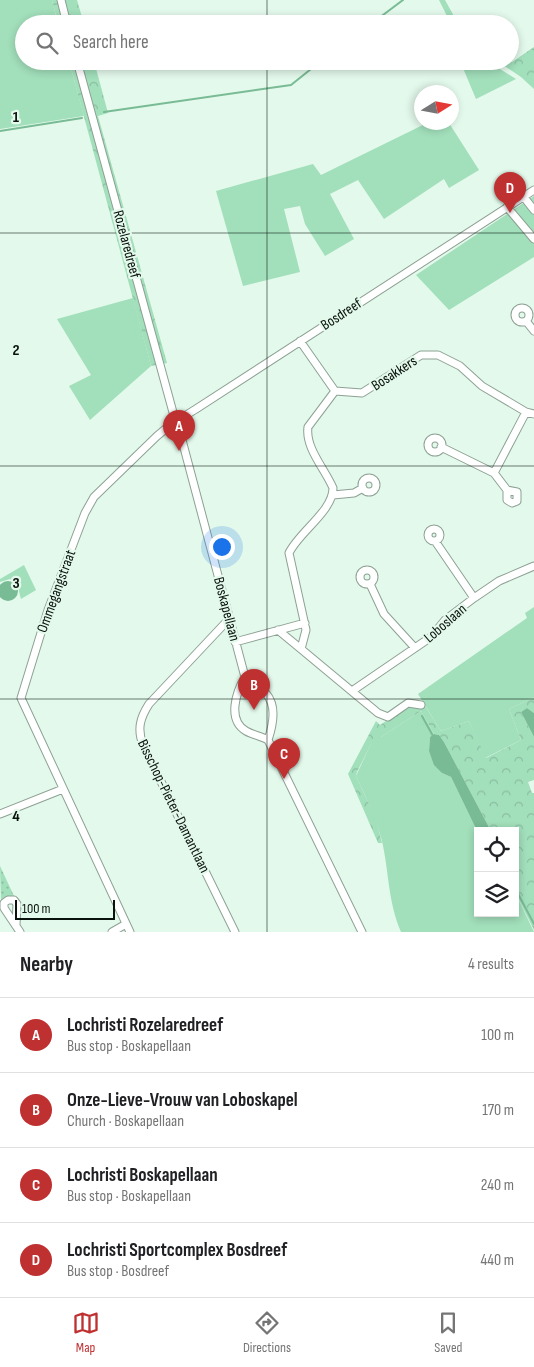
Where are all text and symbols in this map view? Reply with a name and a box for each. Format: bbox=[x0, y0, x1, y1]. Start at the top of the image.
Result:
search box bbox=[15, 15, 519, 70]
icon: search bbox=[33, 29, 61, 57]
text: Search here bbox=[73, 31, 149, 54]
north arrow bbox=[414, 85, 459, 130]
text: 1 bbox=[13, 108, 20, 127]
pin: D bbox=[494, 172, 526, 213]
street label: Rozelaredreef bbox=[108, 208, 145, 281]
street label: Bosdreef bbox=[317, 294, 366, 335]
text: 2 bbox=[12, 341, 20, 360]
street label: Bosakkers bbox=[368, 352, 421, 395]
pin: A bbox=[163, 410, 195, 451]
your location bbox=[209, 534, 235, 560]
street label: Ommegangstraat bbox=[33, 547, 80, 635]
text: 3 bbox=[12, 574, 20, 593]
street label: Boskapellaan bbox=[209, 575, 244, 643]
street label: Loboslaan bbox=[420, 600, 471, 647]
pin: B bbox=[238, 669, 270, 710]
street label: Bisschop-Pieter-Damantlaan bbox=[133, 736, 214, 876]
pin: C bbox=[268, 738, 300, 779]
text: 4 bbox=[12, 807, 20, 826]
map controls bbox=[474, 827, 519, 917]
button: locate bbox=[474, 827, 519, 872]
button: layers bbox=[474, 872, 519, 917]
scale bar bbox=[15, 897, 115, 920]
text: 100 m bbox=[22, 900, 51, 917]
text: Nearby bbox=[20, 952, 73, 977]
text: 4 results bbox=[468, 955, 514, 974]
text: Lochristi Rozelaredreef bbox=[67, 1014, 223, 1037]
text: A bbox=[32, 1026, 40, 1045]
text: 100 m bbox=[481, 1026, 514, 1045]
text: Bus stop · Boskapellaan bbox=[67, 1037, 191, 1056]
text: Onze-Lieve-Vrouw van Loboskapel bbox=[67, 1089, 298, 1112]
text: B bbox=[32, 1101, 40, 1120]
text: 170 m bbox=[482, 1101, 514, 1120]
text: Church · Boskapellaan bbox=[67, 1112, 184, 1131]
text: Lochristi Boskapellaan bbox=[67, 1164, 218, 1187]
text: C bbox=[32, 1176, 40, 1195]
text: 240 m bbox=[481, 1176, 514, 1195]
text: Bus stop · Boskapellaan bbox=[67, 1187, 191, 1206]
text: Lochristi Sportcomplex Bosdreef bbox=[67, 1239, 287, 1262]
text: D bbox=[32, 1251, 40, 1270]
text: 440 m bbox=[481, 1251, 514, 1270]
text: Bus stop · Bosdreef bbox=[67, 1262, 169, 1281]
tab: Map bbox=[72, 1309, 100, 1356]
tab: Directions bbox=[243, 1309, 291, 1356]
tab: Saved bbox=[434, 1309, 462, 1356]

